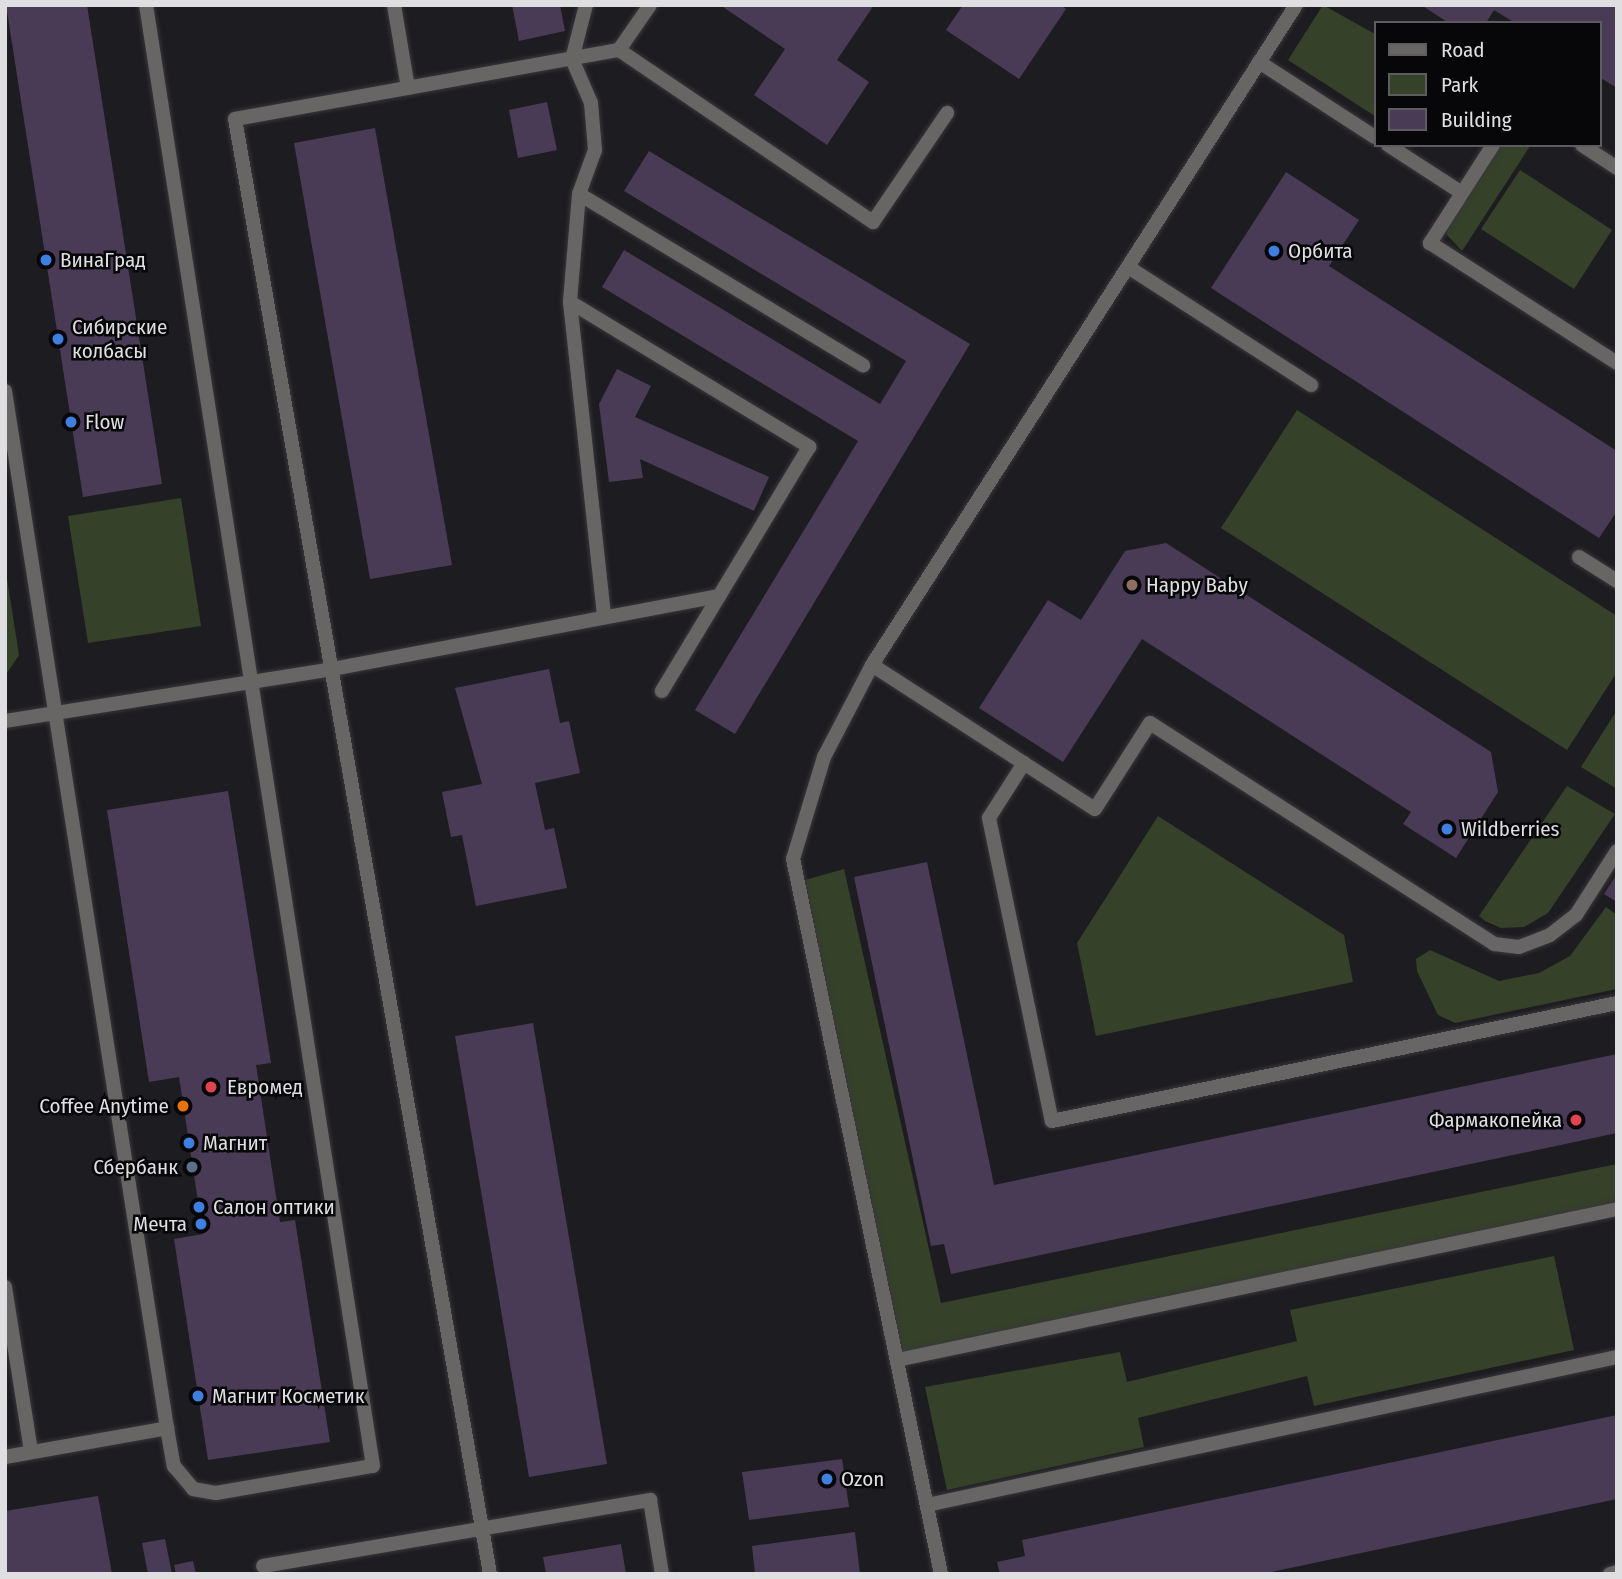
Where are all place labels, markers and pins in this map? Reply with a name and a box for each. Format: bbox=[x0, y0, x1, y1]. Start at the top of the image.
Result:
place label: Орбита bbox=[1288, 238, 1353, 264]
marker: Орбита bbox=[1266, 243, 1282, 259]
place label: ВинаГрад bbox=[60, 247, 146, 273]
marker: ВинаГрад bbox=[38, 252, 54, 268]
place label: Сибирские колбасы bbox=[72, 314, 167, 364]
marker: Сибирские колбасы bbox=[50, 331, 66, 347]
place label: Flow bbox=[85, 409, 124, 435]
marker: Flow bbox=[63, 414, 79, 430]
place label: Happy Baby bbox=[1146, 572, 1248, 598]
marker: Happy Baby bbox=[1124, 577, 1140, 593]
place label: Wildberries bbox=[1461, 816, 1560, 842]
marker: Wildberries bbox=[1439, 821, 1455, 837]
place label: Евромед bbox=[227, 1074, 303, 1100]
marker: Евромед bbox=[201, 1077, 221, 1097]
place label: Coffee Anytime bbox=[39, 1093, 169, 1119]
marker: Coffee Anytime bbox=[175, 1098, 191, 1114]
place label: Фармакопейка bbox=[1429, 1107, 1562, 1133]
marker: Фармакопейка bbox=[1568, 1112, 1584, 1128]
place label: Магнит bbox=[203, 1130, 267, 1156]
marker: Магнит bbox=[181, 1135, 197, 1151]
place label: Сбербанк bbox=[93, 1154, 178, 1180]
marker: Сбербанк bbox=[184, 1159, 200, 1175]
place label: Салон оптики bbox=[213, 1194, 335, 1220]
marker: Салон оптики bbox=[191, 1199, 207, 1215]
place label: Мечта bbox=[133, 1211, 187, 1237]
marker: Мечта bbox=[193, 1216, 209, 1232]
place label: Магнит Косметик bbox=[212, 1383, 365, 1409]
marker: Магнит Косметик bbox=[190, 1388, 206, 1404]
place label: Ozon bbox=[841, 1466, 884, 1492]
marker: Ozon bbox=[819, 1471, 835, 1487]

